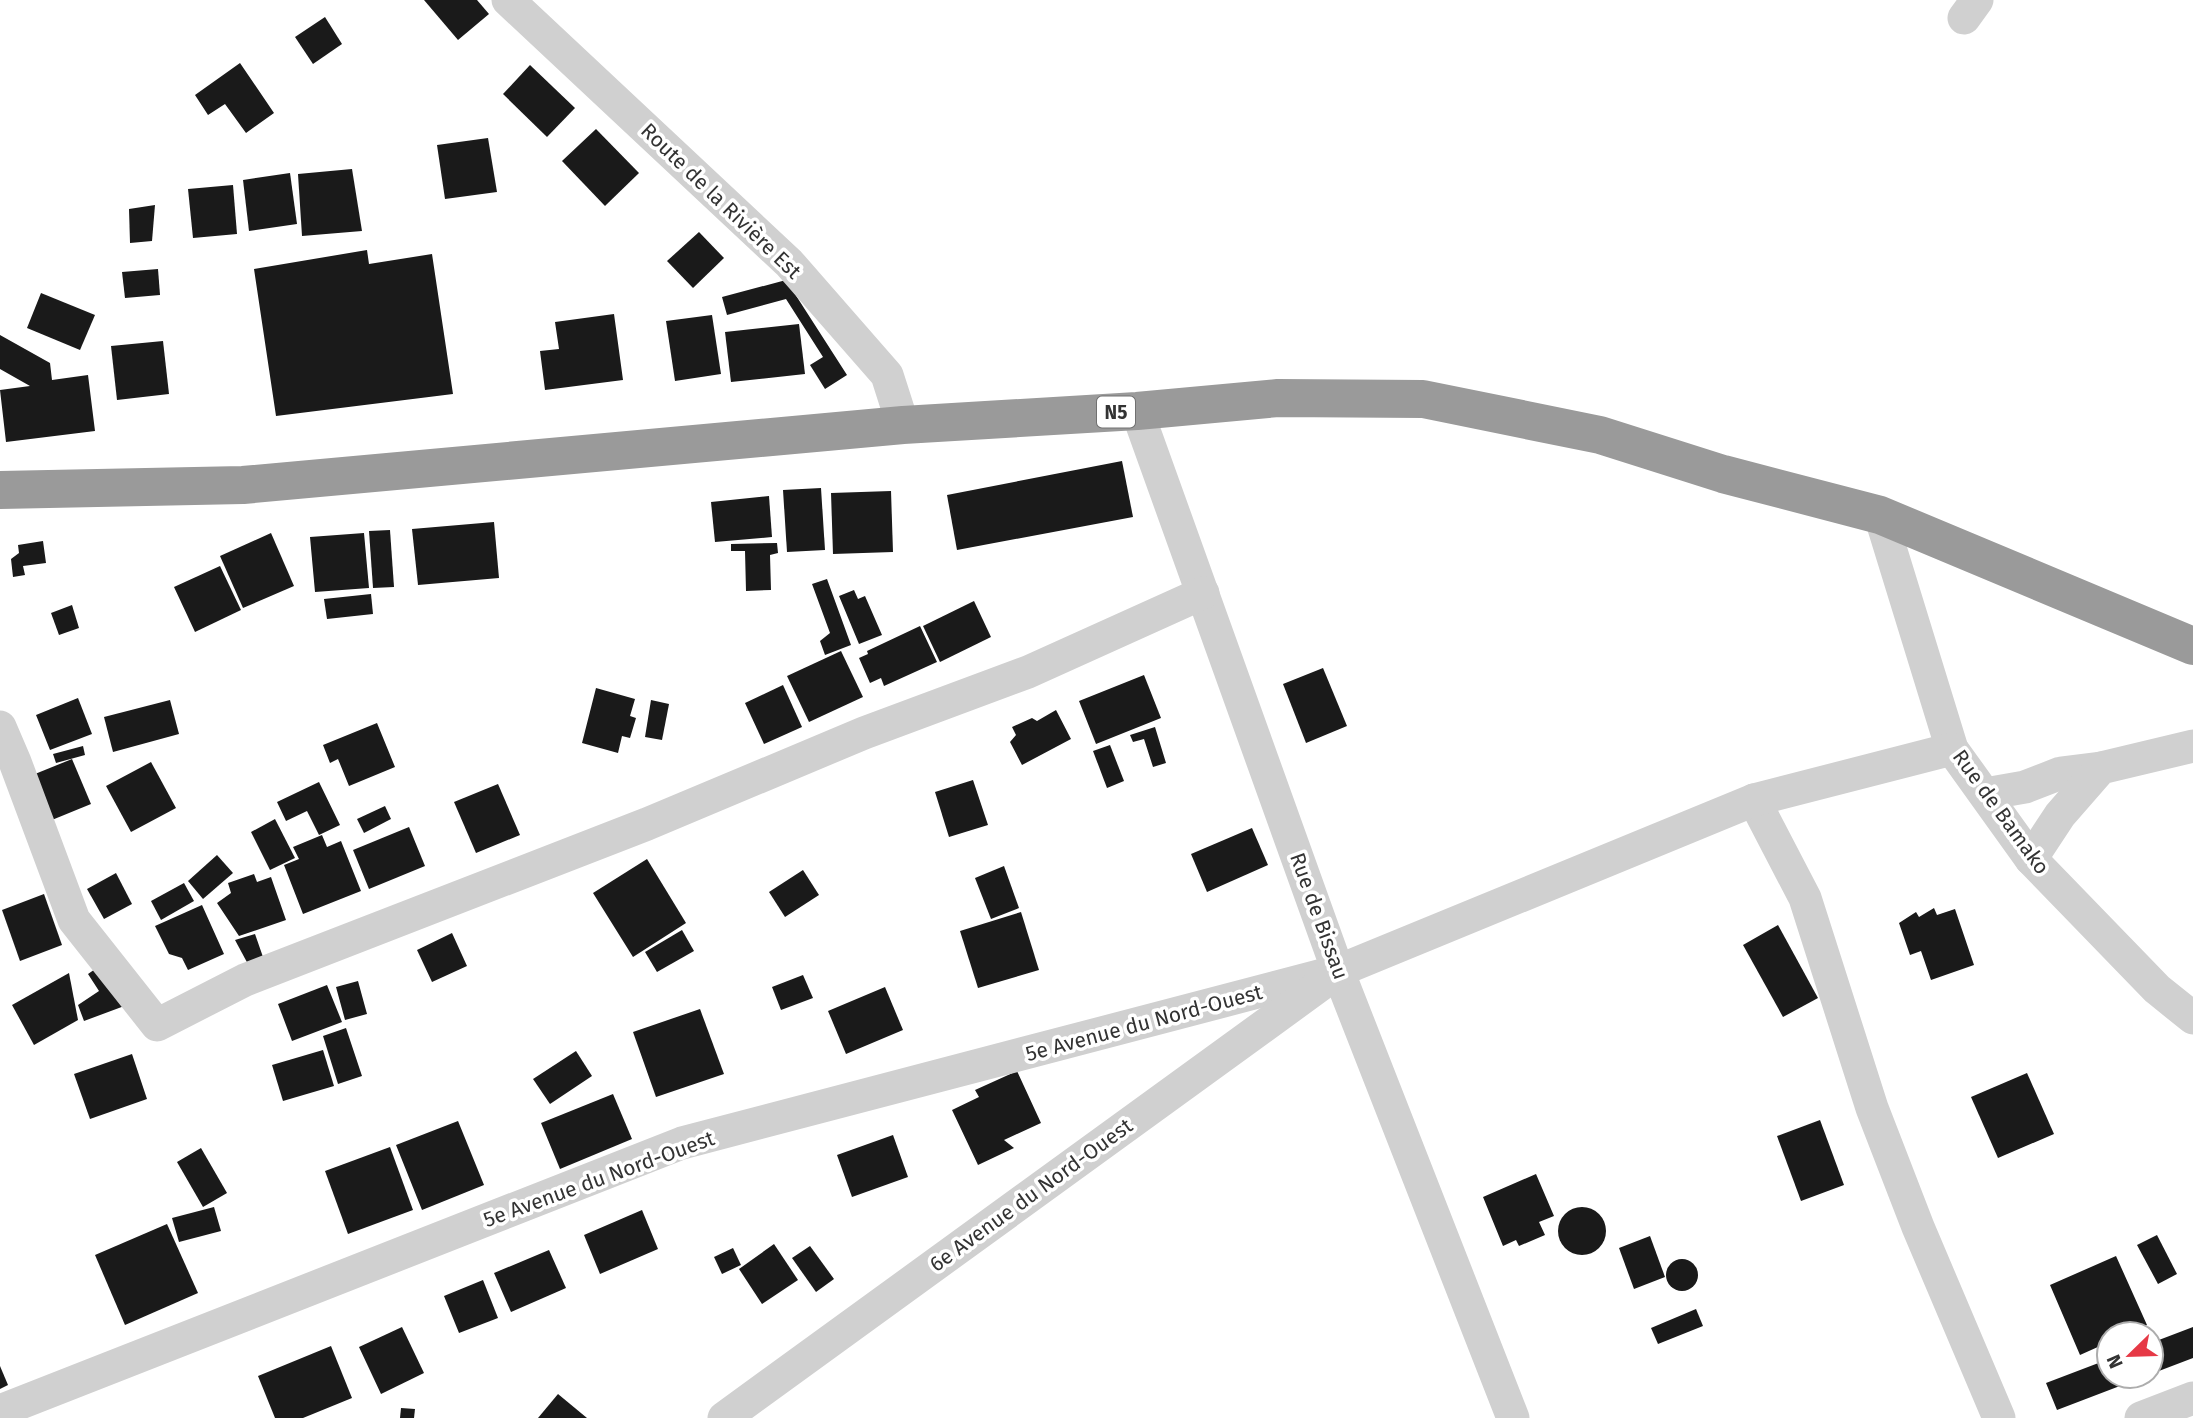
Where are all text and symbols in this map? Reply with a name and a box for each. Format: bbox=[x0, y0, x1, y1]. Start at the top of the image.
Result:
street label: Route de la Rivière Est bbox=[635, 118, 807, 285]
road number: N5 bbox=[1097, 396, 1135, 428]
street label: Rue de Bamako bbox=[1947, 745, 2055, 879]
street label: Rue de Bissau bbox=[1284, 849, 1354, 983]
street label: 5e Avenue du Nord-Ouest bbox=[1023, 979, 1266, 1067]
street label: 6e Avenue du Nord-Ouest bbox=[924, 1112, 1138, 1277]
street label: 5e Avenue du Nord-Ouest bbox=[480, 1125, 718, 1233]
north arrow bbox=[2095, 1320, 2165, 1390]
text: N bbox=[2102, 1351, 2128, 1372]

